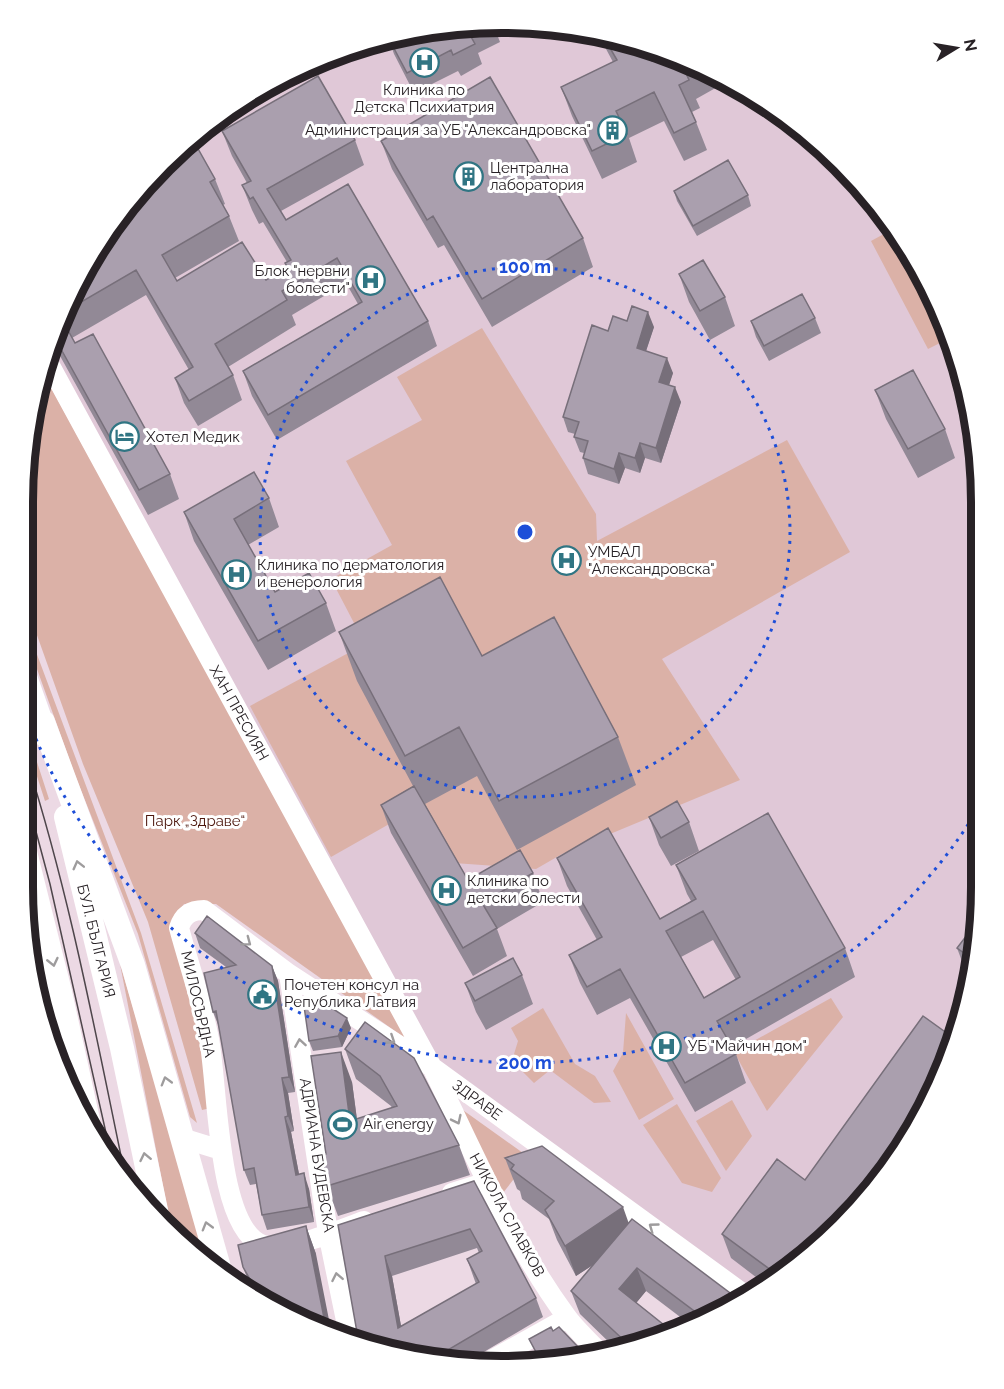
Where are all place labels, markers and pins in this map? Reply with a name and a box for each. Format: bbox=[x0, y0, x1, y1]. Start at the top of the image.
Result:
hospital icon: Клиника по Детска Психиатрия bbox=[408, 47, 440, 79]
place label: Клиника по Детска Психиатрия bbox=[354, 81, 494, 116]
building icon: Администрация за УБ "Александровска" bbox=[596, 114, 628, 146]
place label: Администрация за УБ "Александровска" bbox=[305, 121, 591, 139]
place label: Централна лаборатория bbox=[490, 159, 584, 194]
building icon: Централна лаборатория bbox=[453, 161, 485, 193]
place label: Блок "нервни болести" bbox=[255, 262, 350, 297]
hospital icon: Блок "нервни болести" bbox=[355, 264, 387, 296]
hotel icon: Хотел Медик bbox=[109, 421, 141, 453]
place label: Хотел Медик bbox=[146, 428, 240, 446]
centre of rings bbox=[515, 522, 535, 542]
place label: УМБАЛ "Александровска" bbox=[588, 543, 715, 578]
hospital icon: УМБАЛ "Александровска" bbox=[551, 545, 583, 577]
place label: Клиника по дерматология и венерология bbox=[257, 556, 444, 591]
hospital icon: Клиника по дерматология и венерология bbox=[220, 558, 252, 590]
place label: Клиника по детски болести bbox=[467, 872, 580, 907]
hospital icon: Клиника по детски болести bbox=[430, 874, 462, 906]
place label: Почетен консул на Република Латвия bbox=[284, 976, 419, 1011]
public building icon: Почетен консул на Република Латвия bbox=[247, 978, 279, 1010]
hospital icon: УБ "Майчин дом" bbox=[651, 1030, 683, 1062]
place label: УБ "Майчин дом" bbox=[688, 1037, 807, 1055]
sports icon: Air energy bbox=[326, 1108, 358, 1140]
place label: Air energy bbox=[363, 1115, 434, 1133]

